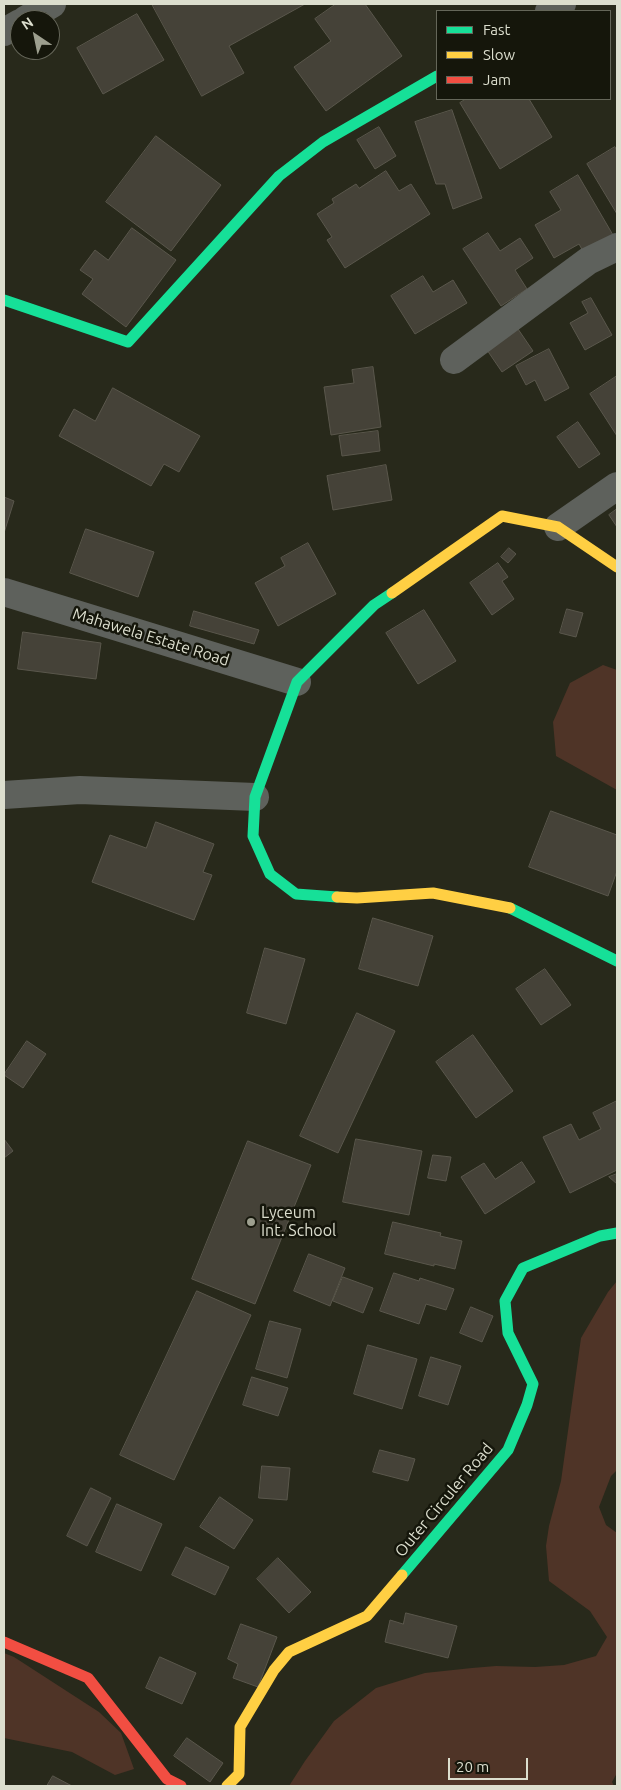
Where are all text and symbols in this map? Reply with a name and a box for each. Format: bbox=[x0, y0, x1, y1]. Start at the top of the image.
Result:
north arrow bbox=[10, 10, 60, 60]
legend bbox=[436, 10, 611, 100]
text: N bbox=[18, 14, 36, 33]
text: Fast bbox=[483, 21, 510, 38]
text: Slow bbox=[483, 46, 515, 63]
text: Jam bbox=[483, 71, 511, 88]
street label: Mahawela Estate Road bbox=[70, 604, 232, 670]
place label: Lyceum Int. School bbox=[261, 1203, 336, 1241]
marker: Lyceum Int. School bbox=[245, 1216, 257, 1228]
street label: Outer Circuler Road bbox=[391, 1439, 497, 1561]
scale bar bbox=[451, 1748, 531, 1780]
text: 20 m bbox=[456, 1758, 489, 1775]

